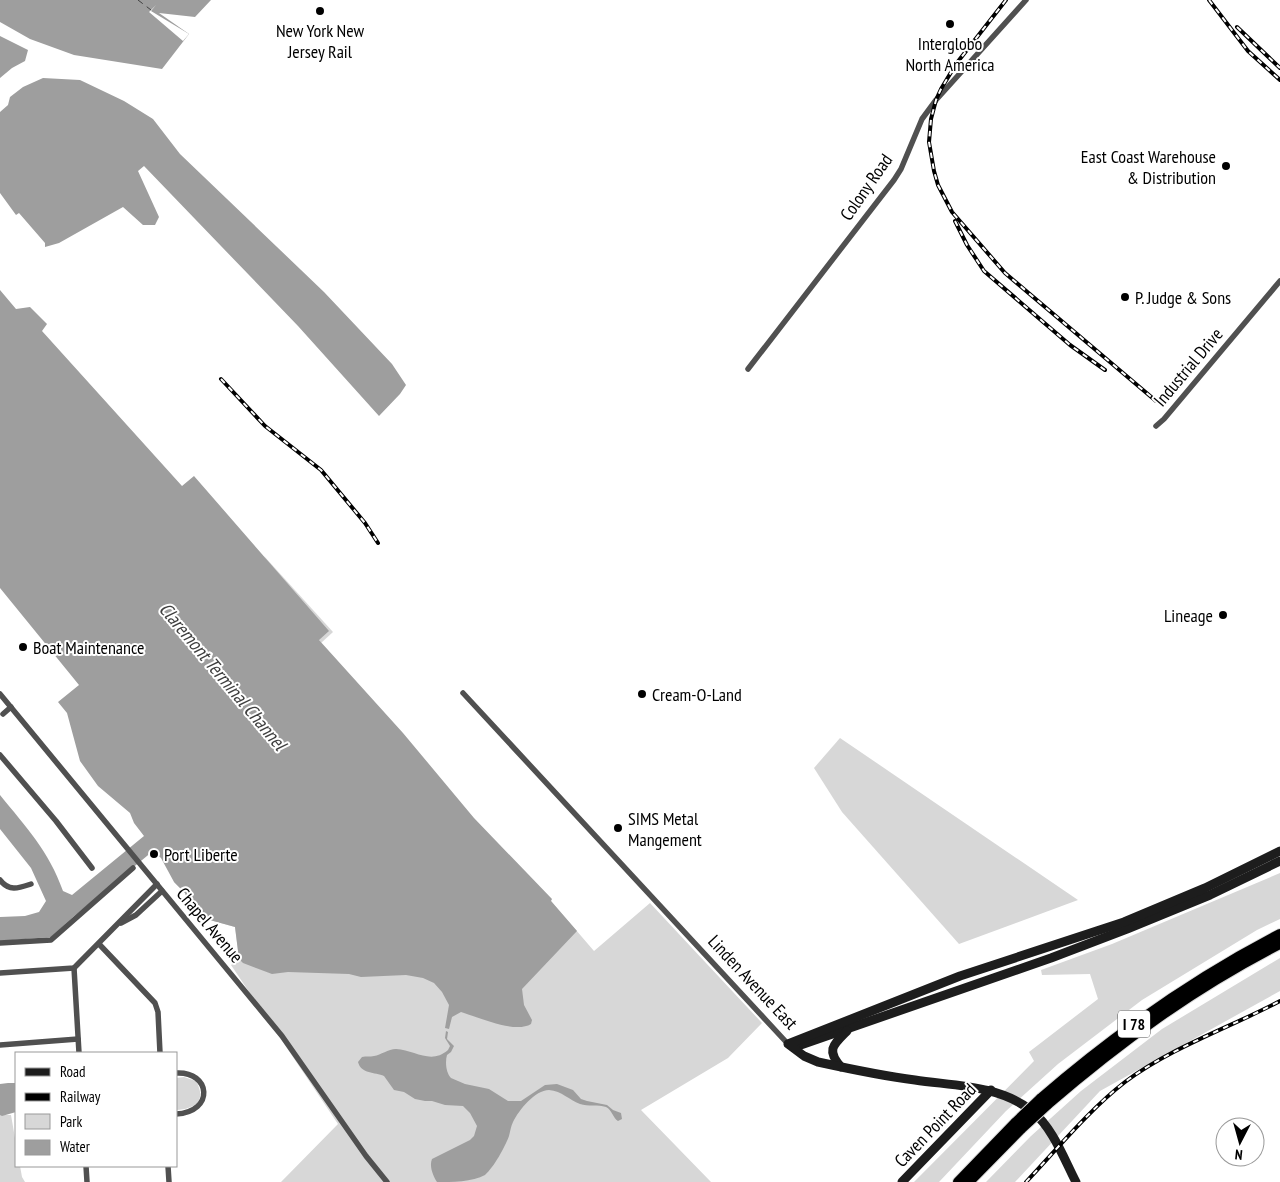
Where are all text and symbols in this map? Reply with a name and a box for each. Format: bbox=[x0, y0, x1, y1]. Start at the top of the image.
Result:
marker: New York New Jersey Rail bbox=[314, 5, 326, 17]
marker: Interglobo North America bbox=[944, 18, 956, 30]
place label: New York New Jersey Rail bbox=[276, 19, 364, 63]
place label: Interglobo North America bbox=[905, 32, 995, 76]
place label: East Coast Warehouse & Distribution bbox=[1081, 145, 1216, 189]
street label: Colony Road bbox=[835, 149, 897, 225]
marker: East Coast Warehouse & Distribution bbox=[1220, 160, 1232, 172]
place label: P. Judge & Sons bbox=[1135, 286, 1231, 309]
marker: P. Judge & Sons bbox=[1119, 291, 1131, 303]
street label: Industrial Drive bbox=[1148, 323, 1228, 411]
water label: Claremont Terminal Channel bbox=[154, 597, 293, 756]
place label: Lineage bbox=[1164, 604, 1213, 627]
marker: Lineage bbox=[1217, 609, 1229, 621]
place label: Boat Maintenance bbox=[33, 636, 144, 659]
marker: Boat Maintenance bbox=[17, 641, 29, 653]
place label: Cream-O-Land bbox=[652, 683, 742, 706]
marker: Cream-O-Land bbox=[636, 688, 648, 700]
place label: SIMS Metal Mangement bbox=[628, 807, 702, 851]
marker: SIMS Metal Mangement bbox=[612, 822, 624, 834]
place label: Port Liberte bbox=[164, 843, 238, 866]
marker: Port Liberte bbox=[148, 848, 160, 860]
street label: Chapel Avenue bbox=[172, 882, 248, 968]
street label: Linden Avenue East bbox=[703, 930, 803, 1034]
road number: I 78 bbox=[1118, 1011, 1150, 1038]
legend bbox=[15, 1052, 178, 1167]
text: Road bbox=[60, 1062, 86, 1081]
street label: Caven Point Road bbox=[889, 1078, 981, 1172]
text: Railway bbox=[60, 1087, 101, 1106]
text: Park bbox=[60, 1112, 82, 1131]
north arrow bbox=[1215, 1117, 1265, 1167]
text: Water bbox=[60, 1137, 91, 1156]
text: N bbox=[1234, 1146, 1243, 1164]

